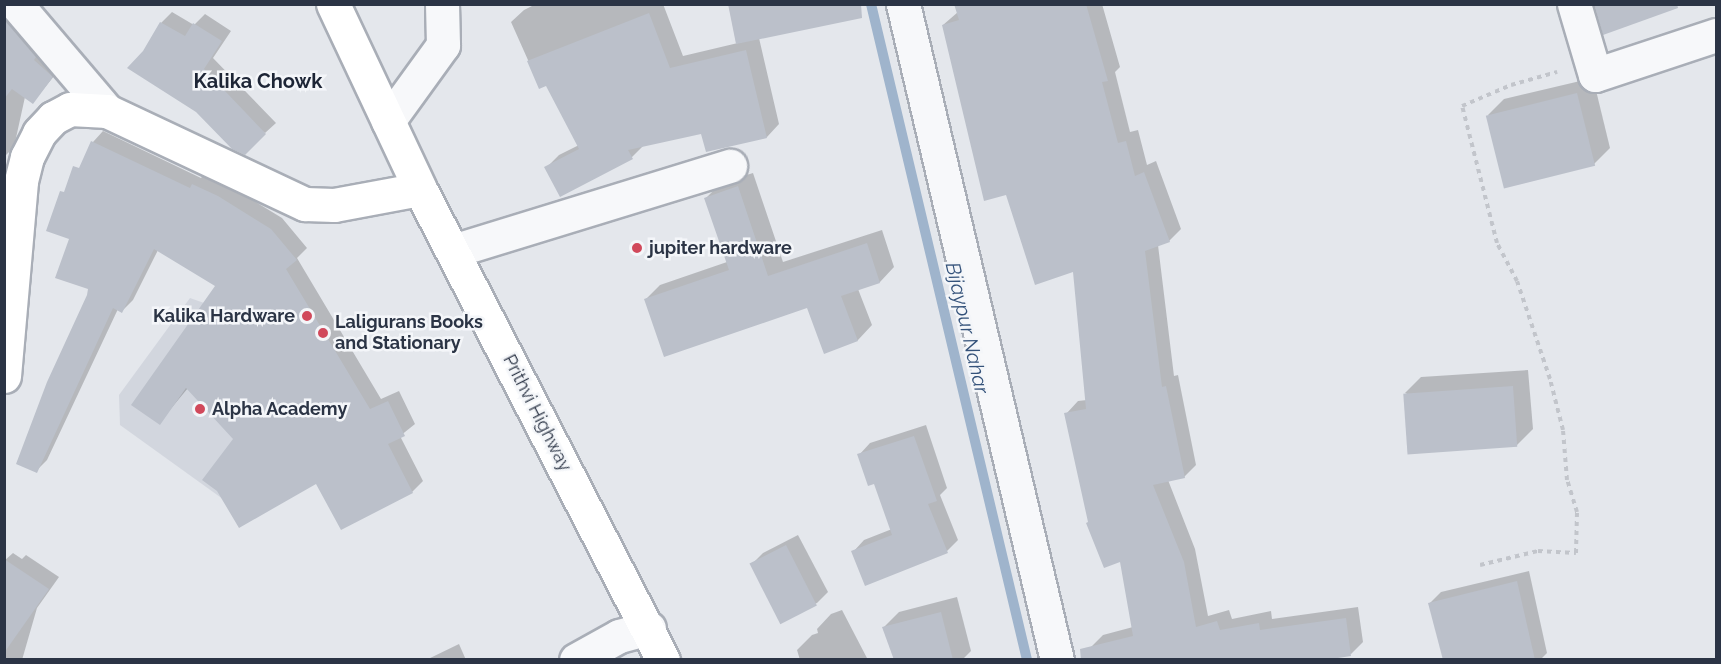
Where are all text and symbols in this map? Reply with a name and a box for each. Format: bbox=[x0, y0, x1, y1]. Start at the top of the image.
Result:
district label: Kalika Chowk bbox=[193, 69, 323, 93]
place label: jupiter hardware bbox=[649, 237, 792, 259]
marker: jupiter hardware bbox=[630, 241, 644, 255]
water label: Bijaypur Nahar bbox=[940, 260, 994, 396]
place label: Kalika Hardware bbox=[153, 305, 295, 327]
marker: Kalika Hardware bbox=[300, 309, 314, 323]
place label: Laligurans Books and Stationary bbox=[335, 312, 483, 354]
marker: Laligurans Books and Stationary bbox=[316, 326, 330, 340]
street label: Prithvi Highway bbox=[498, 351, 576, 475]
place label: Alpha Academy bbox=[212, 398, 348, 420]
marker: Alpha Academy bbox=[193, 402, 207, 416]

